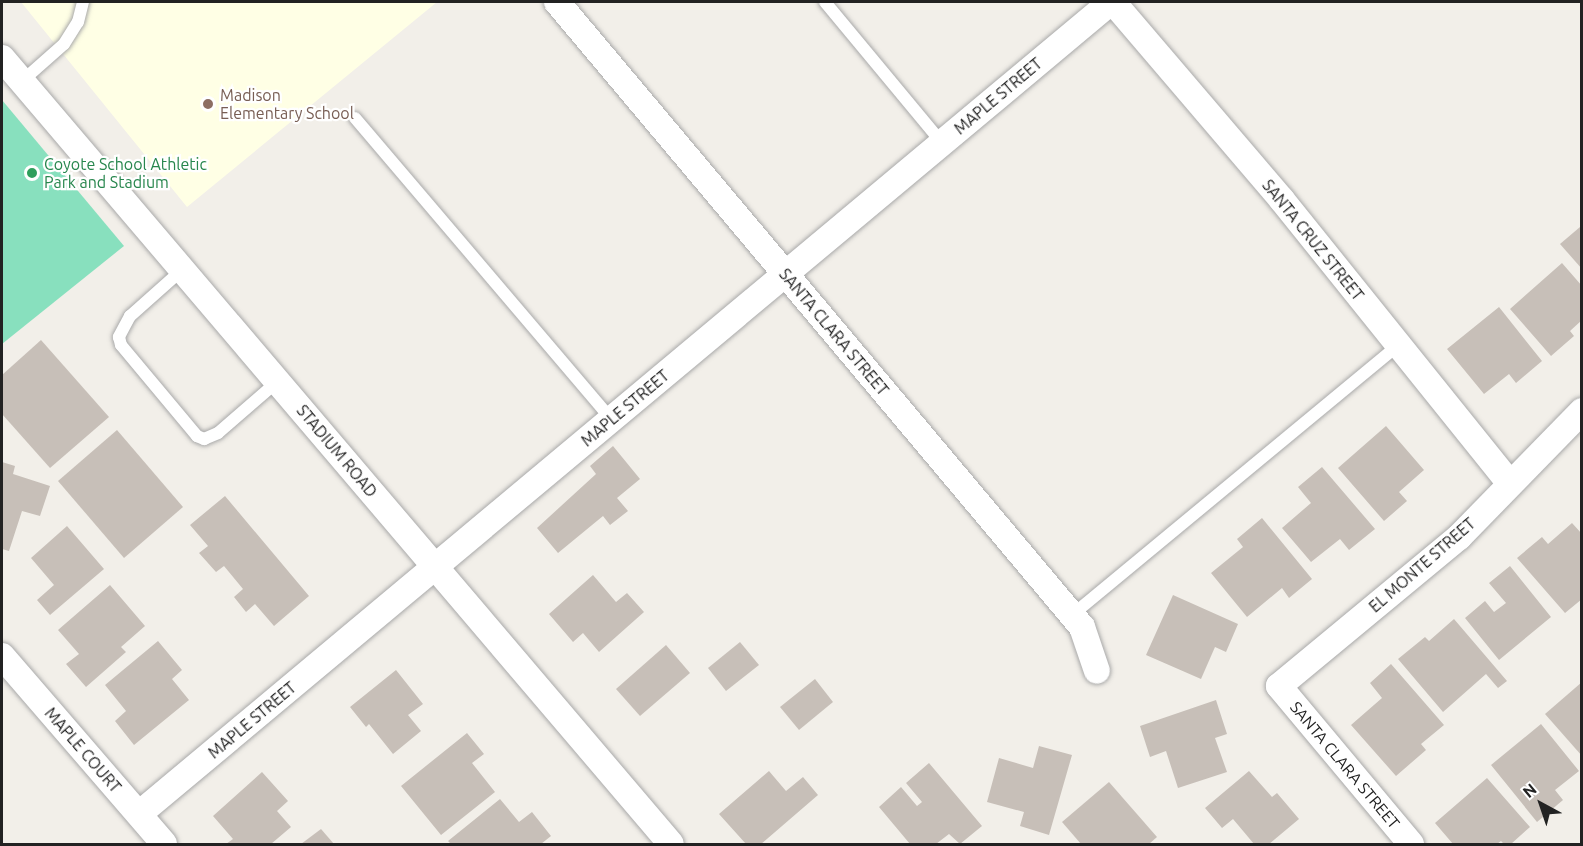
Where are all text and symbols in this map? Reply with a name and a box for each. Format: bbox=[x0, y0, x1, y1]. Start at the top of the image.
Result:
street label: MAPLE STREET bbox=[950, 54, 1046, 138]
place label: Madison Elementary School bbox=[220, 85, 354, 123]
marker: Madison Elementary School bbox=[201, 97, 215, 111]
place label: Coyote School Athletic Park and Stadium bbox=[44, 154, 207, 192]
marker: Coyote School Athletic Park and Stadium bbox=[25, 166, 39, 180]
street label: SANTA CRUZ STREET bbox=[1258, 176, 1368, 304]
street label: SANTA CLARA STREET bbox=[775, 265, 893, 399]
street label: MAPLE STREET bbox=[577, 366, 673, 450]
street label: STADIUM ROAD bbox=[293, 401, 381, 501]
street label: EL MONTE STREET bbox=[1365, 514, 1479, 616]
street label: MAPLE STREET bbox=[204, 678, 300, 762]
street label: SANTA CLARA STREET bbox=[1286, 698, 1404, 832]
street label: MAPLE COURT bbox=[41, 704, 125, 796]
north arrow bbox=[1511, 774, 1571, 834]
text: N bbox=[1519, 779, 1540, 801]

